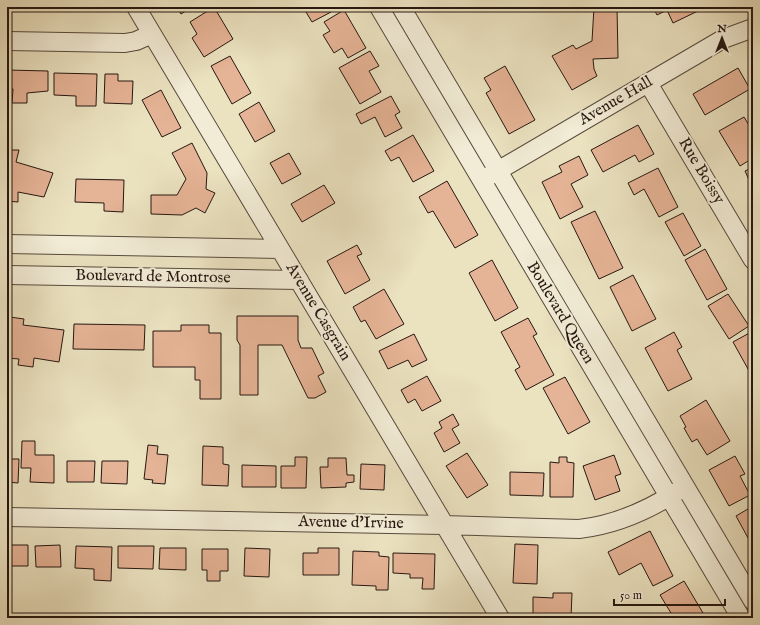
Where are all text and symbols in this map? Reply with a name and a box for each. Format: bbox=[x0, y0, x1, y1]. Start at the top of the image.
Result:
north arrow bbox=[702, 18, 742, 58]
text: N bbox=[716, 22, 727, 36]
street label: Avenue Hall bbox=[575, 72, 657, 131]
street label: Rue Boissy bbox=[673, 134, 729, 208]
street label: Boulevard Queen bbox=[522, 258, 599, 368]
street label: Avenue Casgrain bbox=[280, 259, 355, 365]
street label: Boulevard de Montrose bbox=[75, 266, 231, 288]
street label: Avenue d'Irvine bbox=[297, 512, 404, 534]
scale bar bbox=[614, 581, 725, 607]
text: 50 m bbox=[620, 588, 642, 603]

